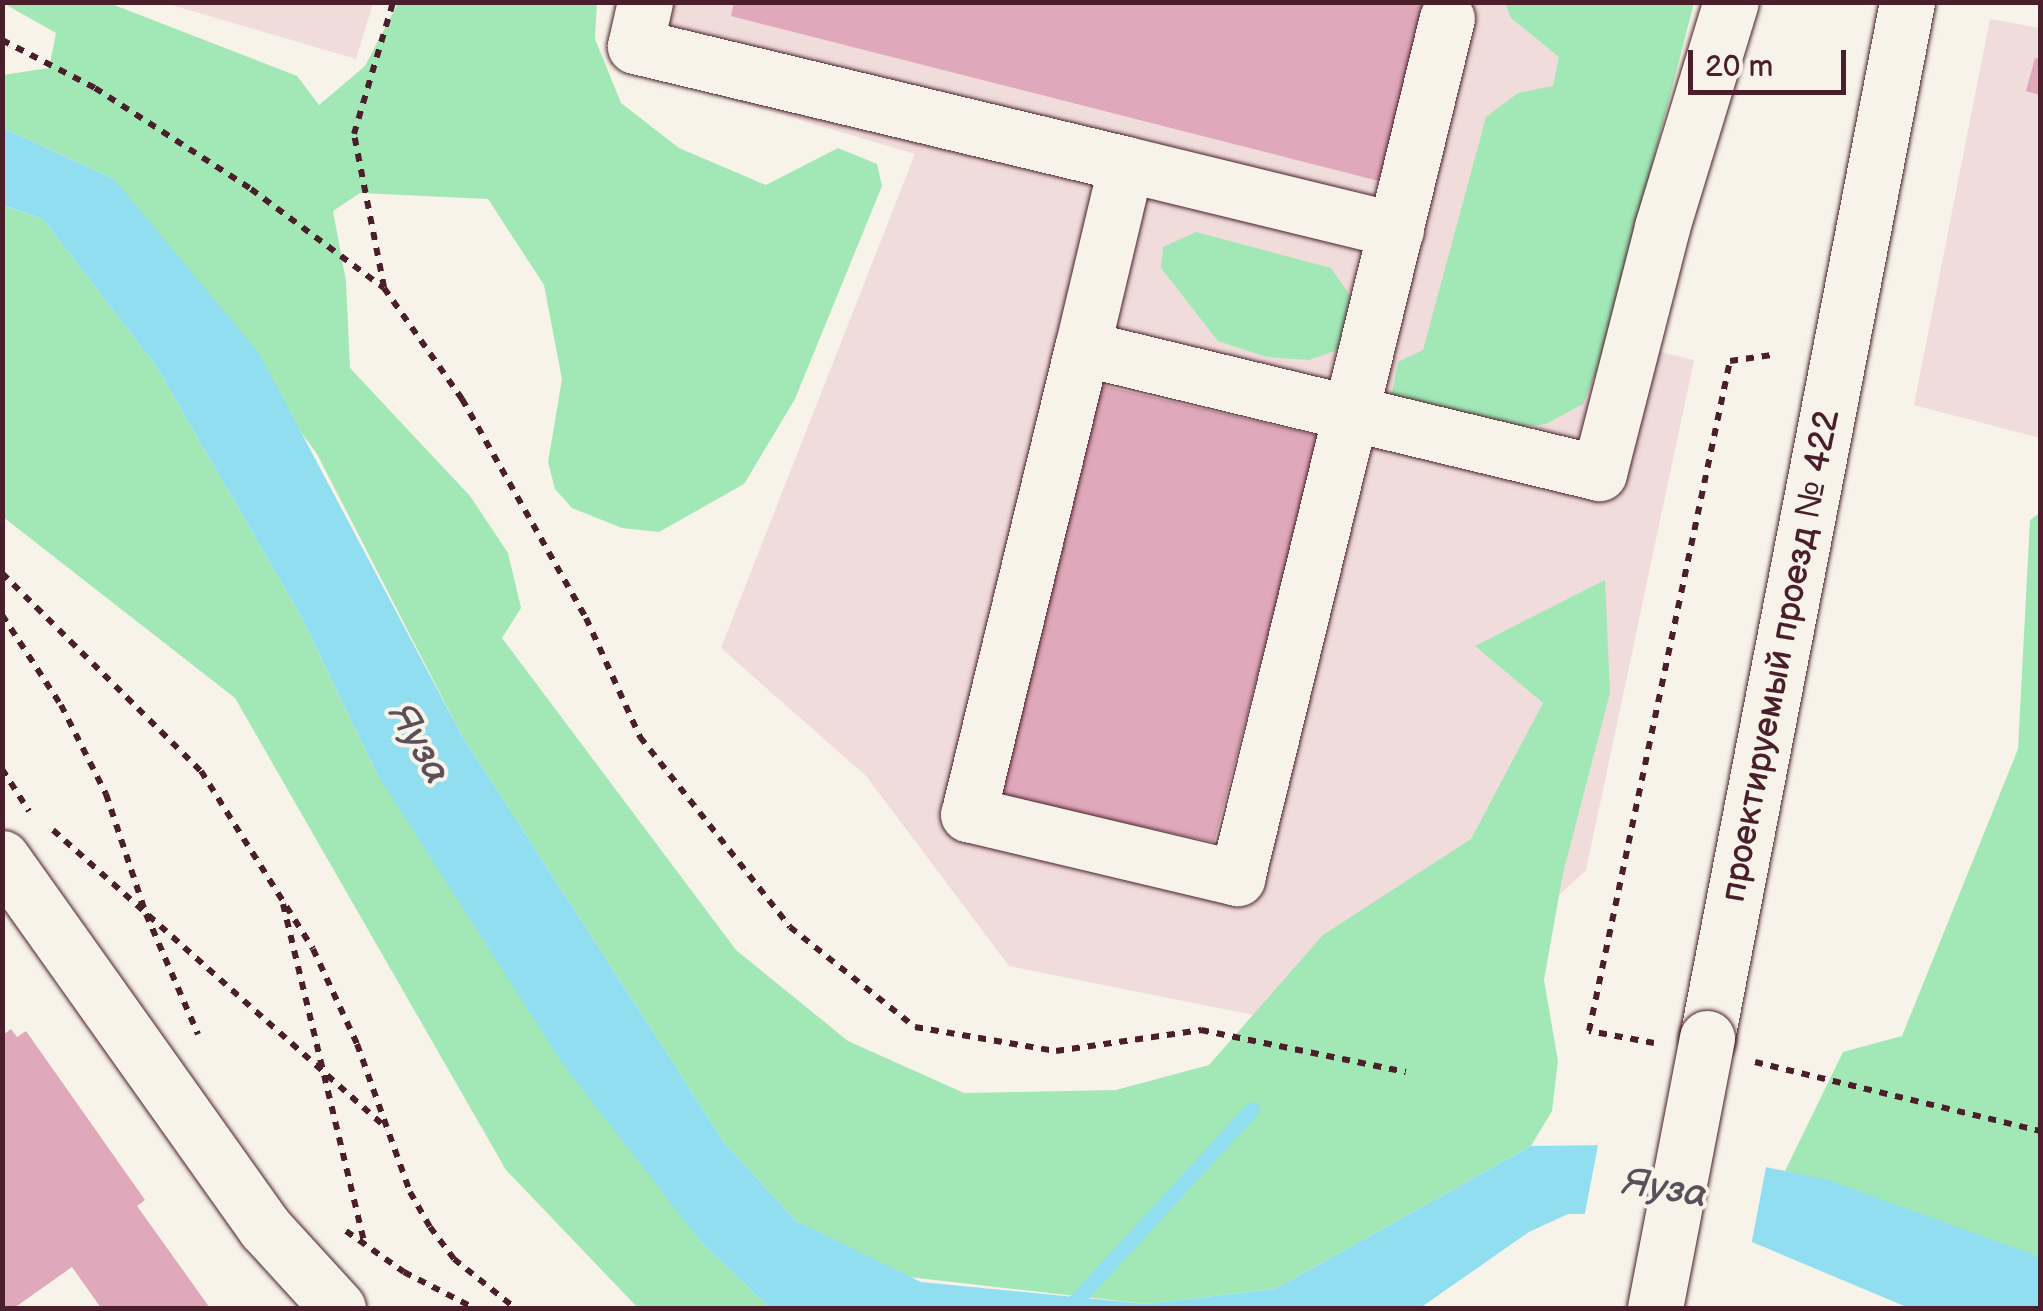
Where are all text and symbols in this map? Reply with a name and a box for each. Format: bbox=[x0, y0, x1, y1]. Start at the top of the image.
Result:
scale bar bbox=[1693, 30, 1850, 92]
text: 20 m bbox=[1705, 49, 1773, 85]
street label: проектируемый проезд № 422 bbox=[1713, 406, 1849, 906]
water label: Яуза bbox=[378, 696, 460, 792]
water label: Яуза bbox=[1619, 1160, 1711, 1218]

